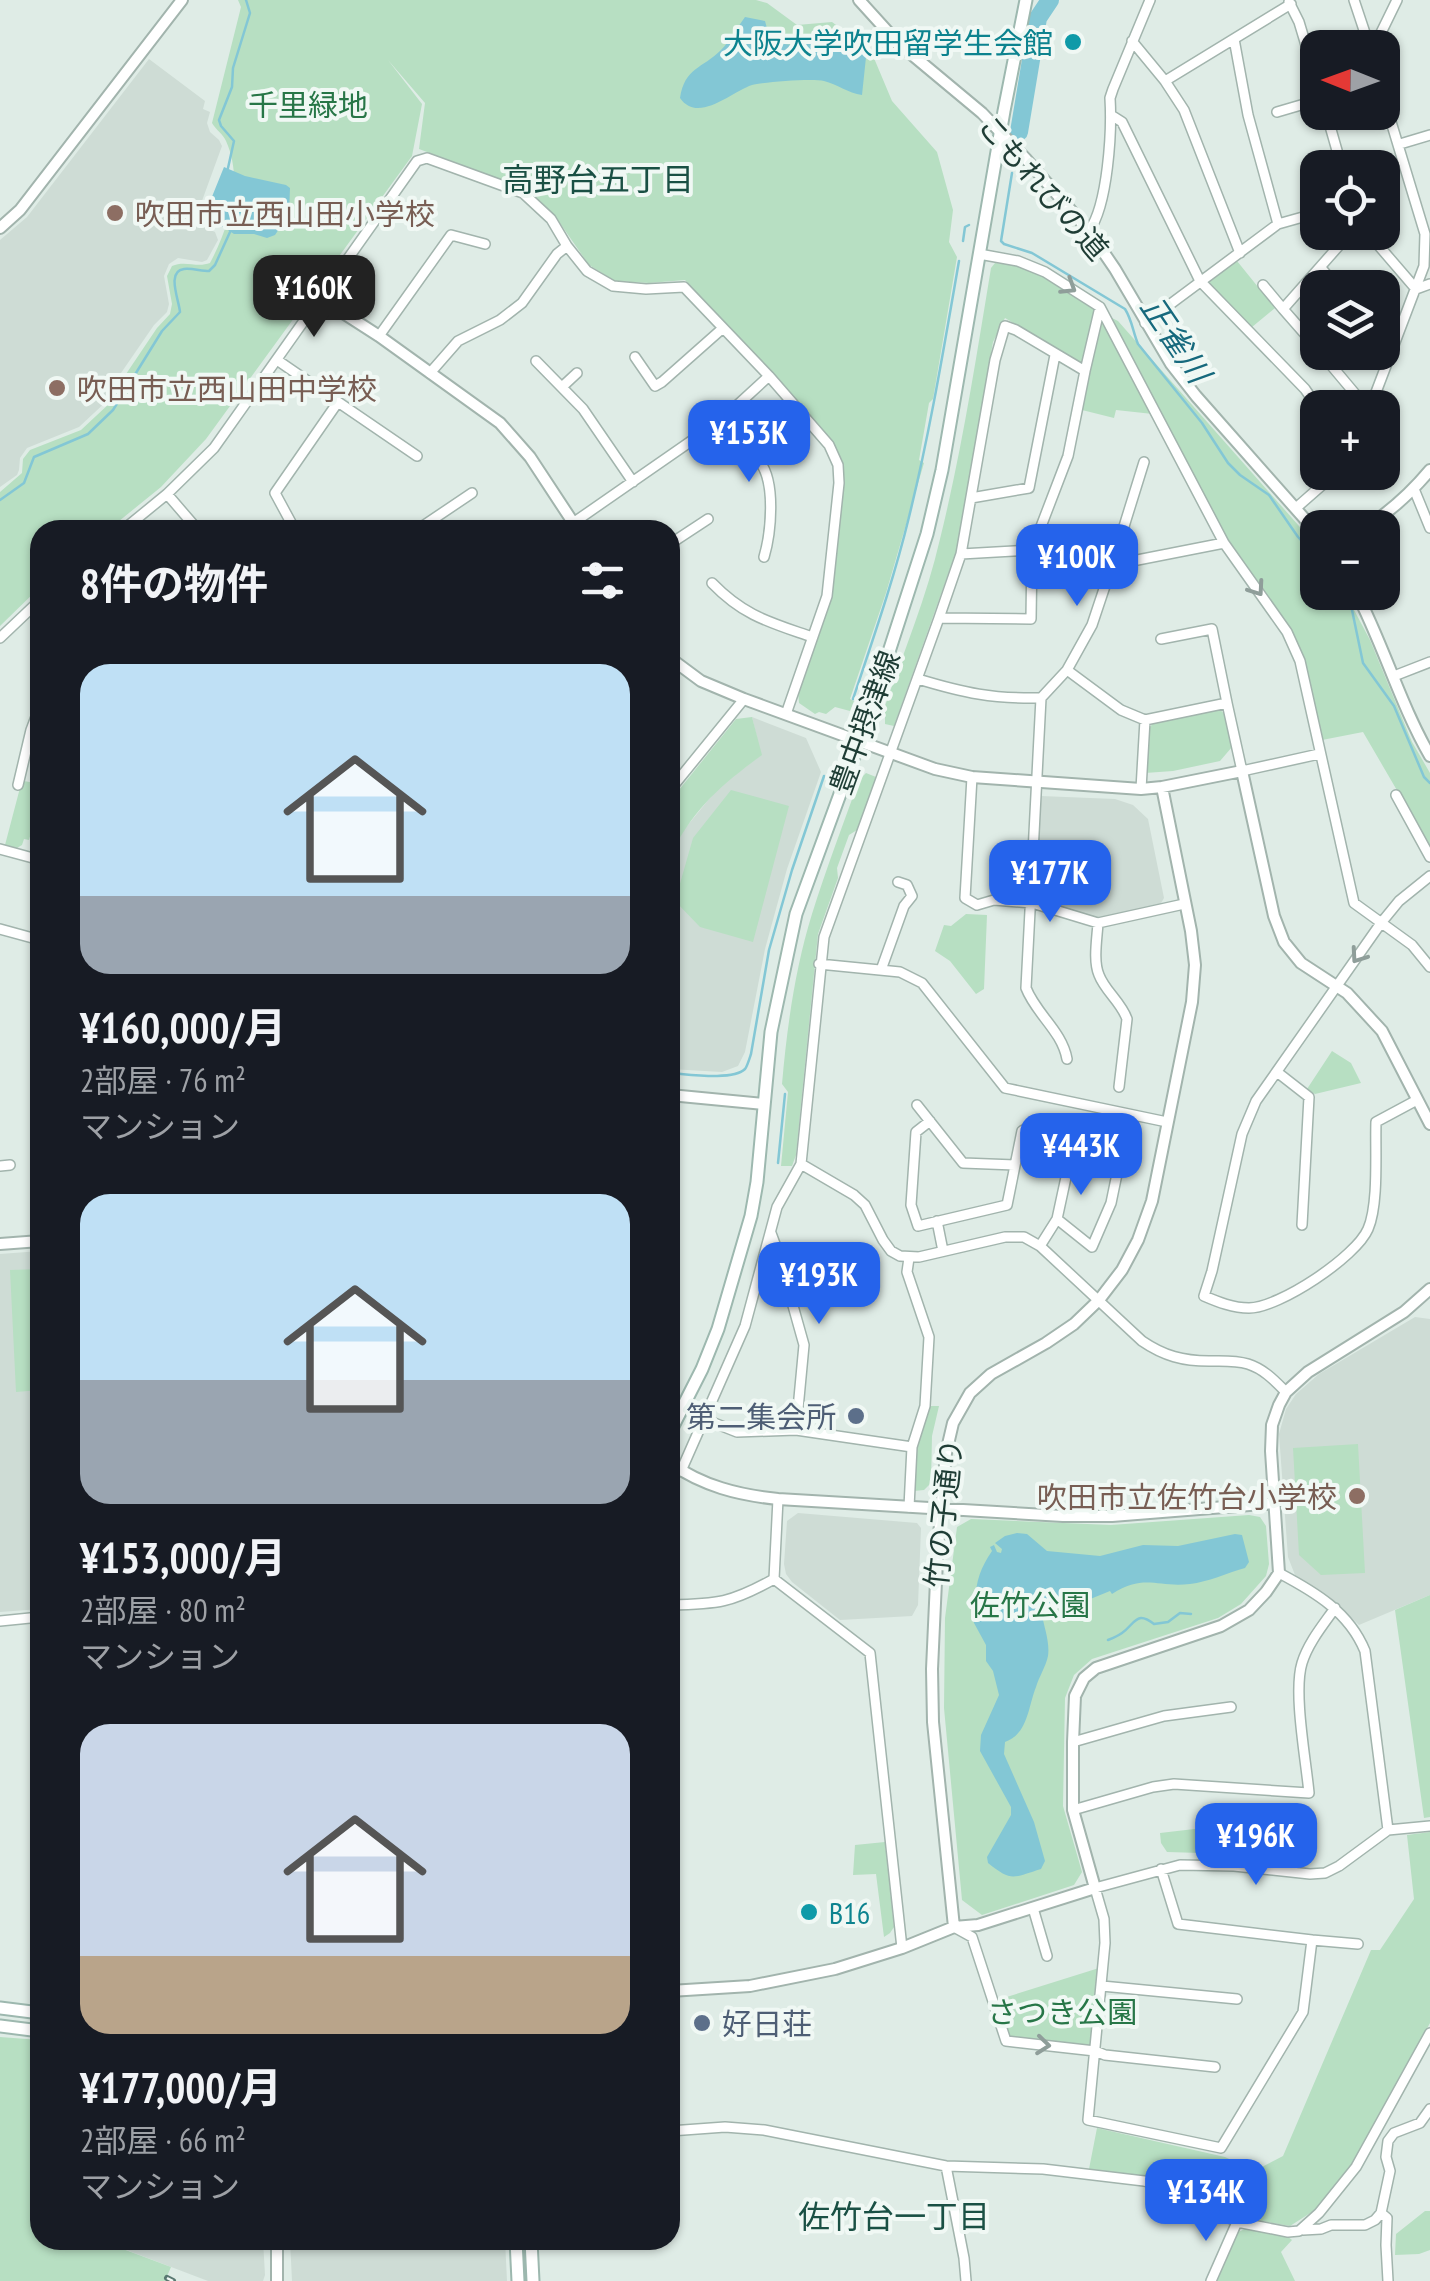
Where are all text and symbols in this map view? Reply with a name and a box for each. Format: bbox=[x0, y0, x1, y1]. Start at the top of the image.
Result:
place label: 大阪大学吹田留学生会館 bbox=[723, 23, 1053, 62]
north arrow bbox=[1300, 30, 1400, 130]
map controls bbox=[1300, 30, 1400, 610]
marker: 大阪大学吹田留学生会館 bbox=[1062, 31, 1084, 53]
park label: 千里緑地 bbox=[248, 85, 368, 124]
street label: こもれびの道 bbox=[970, 106, 1118, 268]
button: locate bbox=[1300, 150, 1400, 250]
district label: 高野台五丁目 bbox=[502, 158, 694, 200]
place label: 吹田市立西山田小学校 bbox=[135, 194, 435, 233]
marker: 吹田市立西山田小学校 bbox=[104, 202, 126, 224]
pin: ¥160K bbox=[244, 255, 384, 340]
text: ¥160K bbox=[275, 266, 353, 308]
button: layers bbox=[1300, 270, 1400, 370]
one-way arrow bbox=[1058, 275, 1076, 294]
water label: 正雀川 bbox=[1132, 287, 1222, 393]
place label: 吹田市立西山田中学校 bbox=[77, 369, 377, 408]
marker: 吹田市立西山田中学校 bbox=[46, 377, 68, 399]
button: + bbox=[1300, 390, 1400, 490]
pin: ¥153K bbox=[679, 400, 819, 485]
text: ¥153K bbox=[710, 411, 788, 453]
button: − bbox=[1300, 510, 1400, 610]
pin: ¥100K bbox=[1007, 524, 1147, 609]
text: ¥100K bbox=[1038, 535, 1116, 577]
icon: filters bbox=[575, 553, 630, 608]
text: 8件の物件 bbox=[80, 556, 268, 611]
one-way arrow bbox=[1245, 578, 1263, 596]
street label: 豊中摂津線 bbox=[820, 645, 908, 799]
icon: home bbox=[265, 729, 445, 909]
pin: ¥177K bbox=[980, 840, 1120, 925]
text: ¥177K bbox=[1011, 851, 1089, 893]
one-way arrow bbox=[1352, 945, 1370, 963]
text: ¥160,000/月 bbox=[80, 1000, 286, 1055]
text: 2部屋 · 76 m² bbox=[80, 1059, 246, 1101]
text: マンション bbox=[80, 1105, 240, 1147]
pin: ¥443K bbox=[1011, 1113, 1151, 1198]
text: ¥443K bbox=[1042, 1124, 1120, 1166]
pin: ¥193K bbox=[749, 1242, 889, 1327]
text: ¥193K bbox=[780, 1253, 858, 1295]
icon: home bbox=[265, 1259, 445, 1439]
place label: 第二集会所 bbox=[686, 1397, 836, 1436]
marker: 第二集会所 bbox=[845, 1405, 867, 1427]
street label: 竹の子通り bbox=[916, 1436, 970, 1590]
place label: 吹田市立佐竹台小学校 bbox=[1037, 1477, 1337, 1516]
marker: 吹田市立佐竹台小学校 bbox=[1346, 1485, 1368, 1507]
text: ¥153,000/月 bbox=[80, 1530, 286, 1585]
park label: 佐竹公園 bbox=[970, 1585, 1090, 1624]
text: 2部屋 · 80 m² bbox=[80, 1589, 246, 1631]
text: マンション bbox=[80, 1635, 240, 1677]
icon: home bbox=[265, 1789, 445, 1969]
pin: ¥196K bbox=[1186, 1803, 1326, 1888]
text: ¥196K bbox=[1217, 1814, 1295, 1856]
place label: B16 bbox=[829, 1893, 870, 1932]
marker: B16 bbox=[798, 1901, 820, 1923]
park label: さつき公園 bbox=[987, 1992, 1137, 2031]
place label: 好日荘 bbox=[722, 2004, 812, 2043]
marker: 好日荘 bbox=[691, 2012, 713, 2034]
one-way arrow bbox=[1036, 2034, 1052, 2055]
text: ¥177,000/月 bbox=[80, 2060, 282, 2115]
text: 2部屋 · 66 m² bbox=[80, 2119, 246, 2161]
pin: ¥134K bbox=[1136, 2159, 1276, 2244]
text: マンション bbox=[80, 2165, 240, 2207]
text: ¥134K bbox=[1167, 2170, 1245, 2212]
district label: 佐竹台一丁目 bbox=[798, 2195, 990, 2237]

